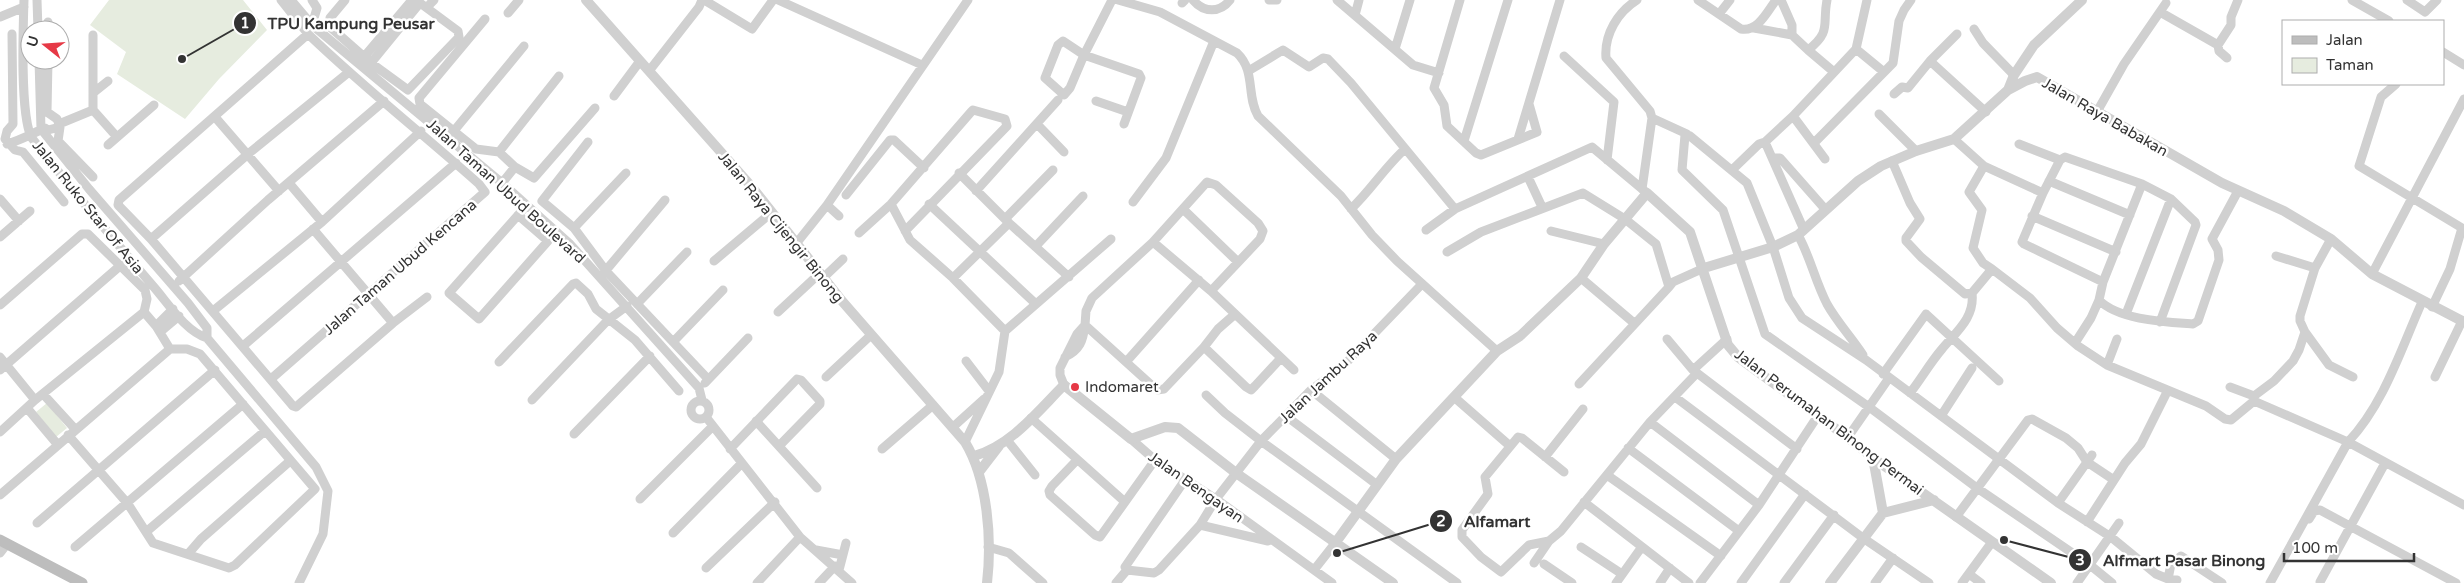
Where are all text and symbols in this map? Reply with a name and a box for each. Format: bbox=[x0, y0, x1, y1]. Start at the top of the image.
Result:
callout: TPU Kampung Peusar bbox=[232, 7, 445, 38]
text: 1 bbox=[240, 14, 250, 32]
text: TPU Kampung Peusar bbox=[266, 14, 435, 34]
north arrow bbox=[20, 20, 70, 70]
legend bbox=[2282, 20, 2444, 85]
text: Jalan bbox=[2326, 31, 2363, 49]
text: U bbox=[23, 34, 43, 49]
text: Taman bbox=[2326, 56, 2374, 74]
street label: Jalan Raya Babakan bbox=[2039, 74, 2171, 160]
street label: Jalan Taman Ubud Boulevard bbox=[423, 115, 589, 267]
street label: Jalan Ruko Star Of Asia bbox=[29, 137, 147, 277]
street label: Jalan Raya Cijengir Binong bbox=[714, 148, 848, 306]
street label: Jalan Taman Ubud Kencana bbox=[320, 196, 480, 338]
street label: Jalan Jambu Raya bbox=[1275, 327, 1381, 427]
street label: Jalan Perumahan Binong Permai bbox=[1731, 345, 1927, 499]
place label: Indomaret bbox=[1085, 378, 1159, 396]
marker: Indomaret bbox=[1069, 381, 1081, 393]
street label: Jalan Bengayan bbox=[1145, 448, 1247, 526]
callout: Alfamart bbox=[1428, 506, 1540, 537]
text: 2 bbox=[1436, 512, 1446, 530]
text: Alfamart bbox=[1464, 512, 1531, 532]
scale bar bbox=[2284, 530, 2414, 562]
text: 100 m bbox=[2292, 539, 2338, 557]
callout: Alfmart Pasar Binong bbox=[2068, 545, 2275, 576]
text: 3 bbox=[2075, 551, 2085, 569]
text: Alfmart Pasar Binong bbox=[2103, 551, 2265, 571]

